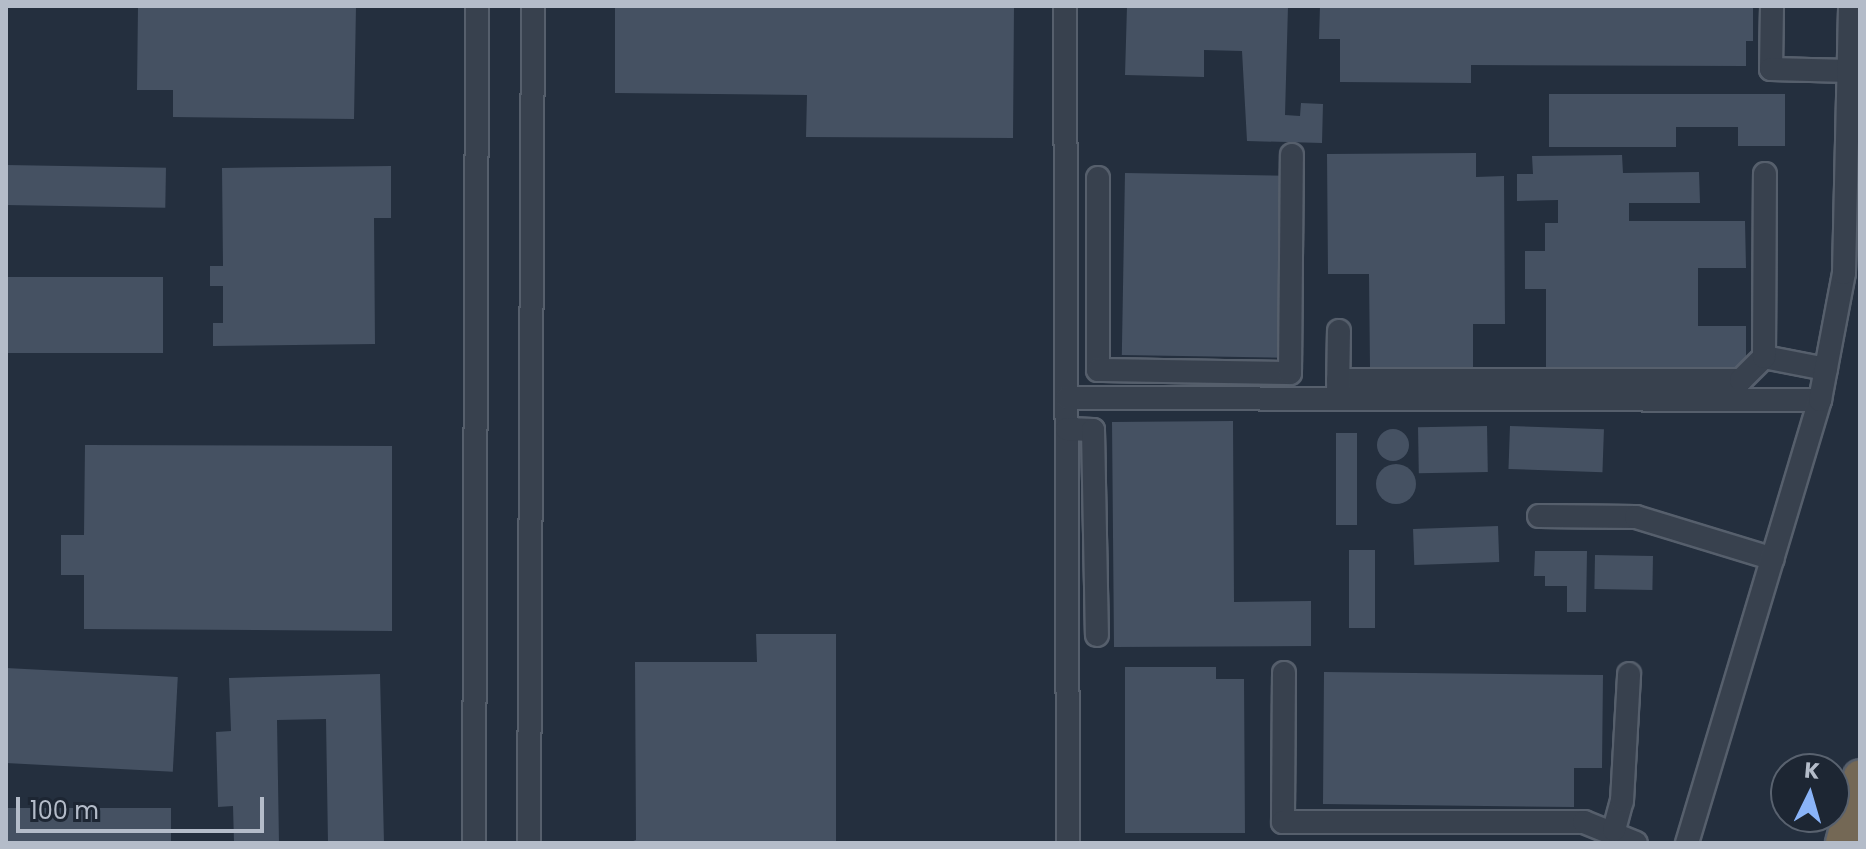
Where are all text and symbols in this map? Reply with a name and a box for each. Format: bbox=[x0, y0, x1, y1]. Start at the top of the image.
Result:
north arrow bbox=[1770, 753, 1850, 833]
text: K bbox=[1803, 754, 1821, 787]
scale bar bbox=[20, 781, 268, 831]
text: 100 m bbox=[30, 794, 99, 827]

